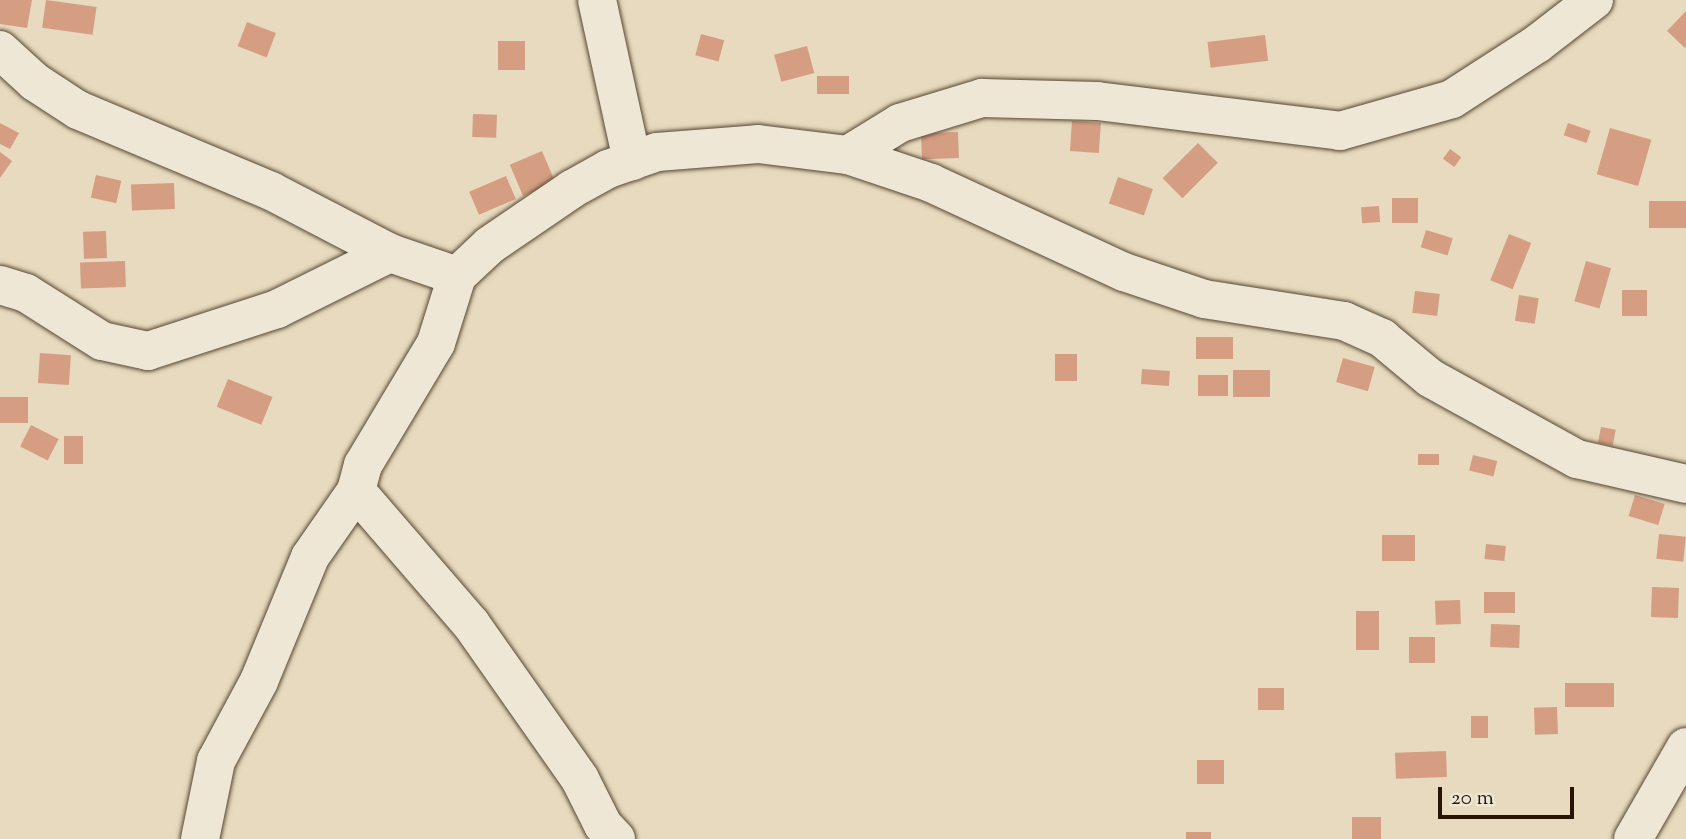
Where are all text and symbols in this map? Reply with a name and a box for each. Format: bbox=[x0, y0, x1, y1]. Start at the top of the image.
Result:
scale bar bbox=[1441, 772, 1578, 816]
text: 20 m bbox=[1451, 784, 1494, 814]

